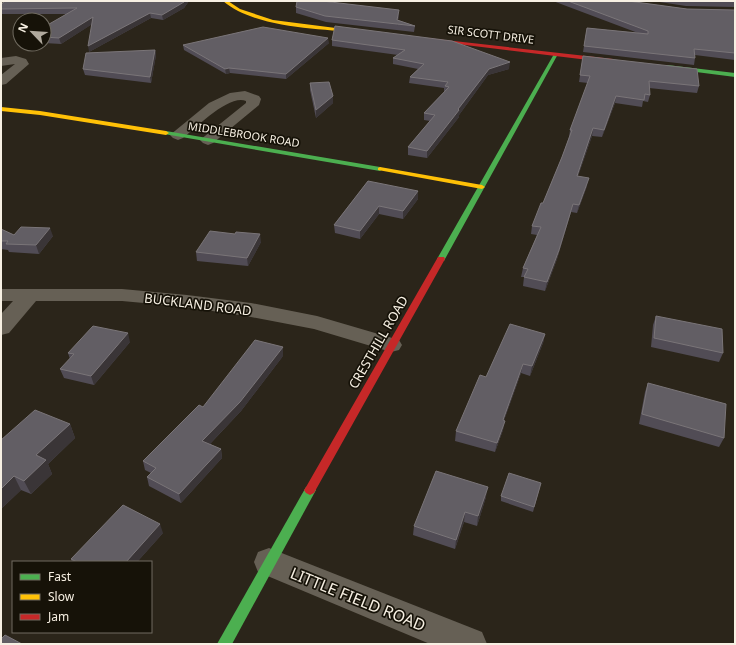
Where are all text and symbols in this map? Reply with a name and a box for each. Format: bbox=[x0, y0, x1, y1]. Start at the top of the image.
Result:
north arrow bbox=[12, 12, 52, 52]
text: N bbox=[14, 20, 31, 35]
street label: SIR SCOTT DRIVE bbox=[447, 21, 535, 47]
street label: MIDDLEBROOK ROAD bbox=[187, 118, 301, 150]
street label: BUCKLAND ROAD bbox=[143, 288, 253, 320]
street label: CRESTHILL ROAD bbox=[344, 292, 412, 392]
legend bbox=[12, 561, 152, 633]
street label: LITTLE FIELD ROAD bbox=[287, 562, 429, 636]
text: Fast bbox=[48, 568, 72, 585]
text: Slow bbox=[48, 588, 75, 605]
text: Jam bbox=[47, 608, 69, 625]

